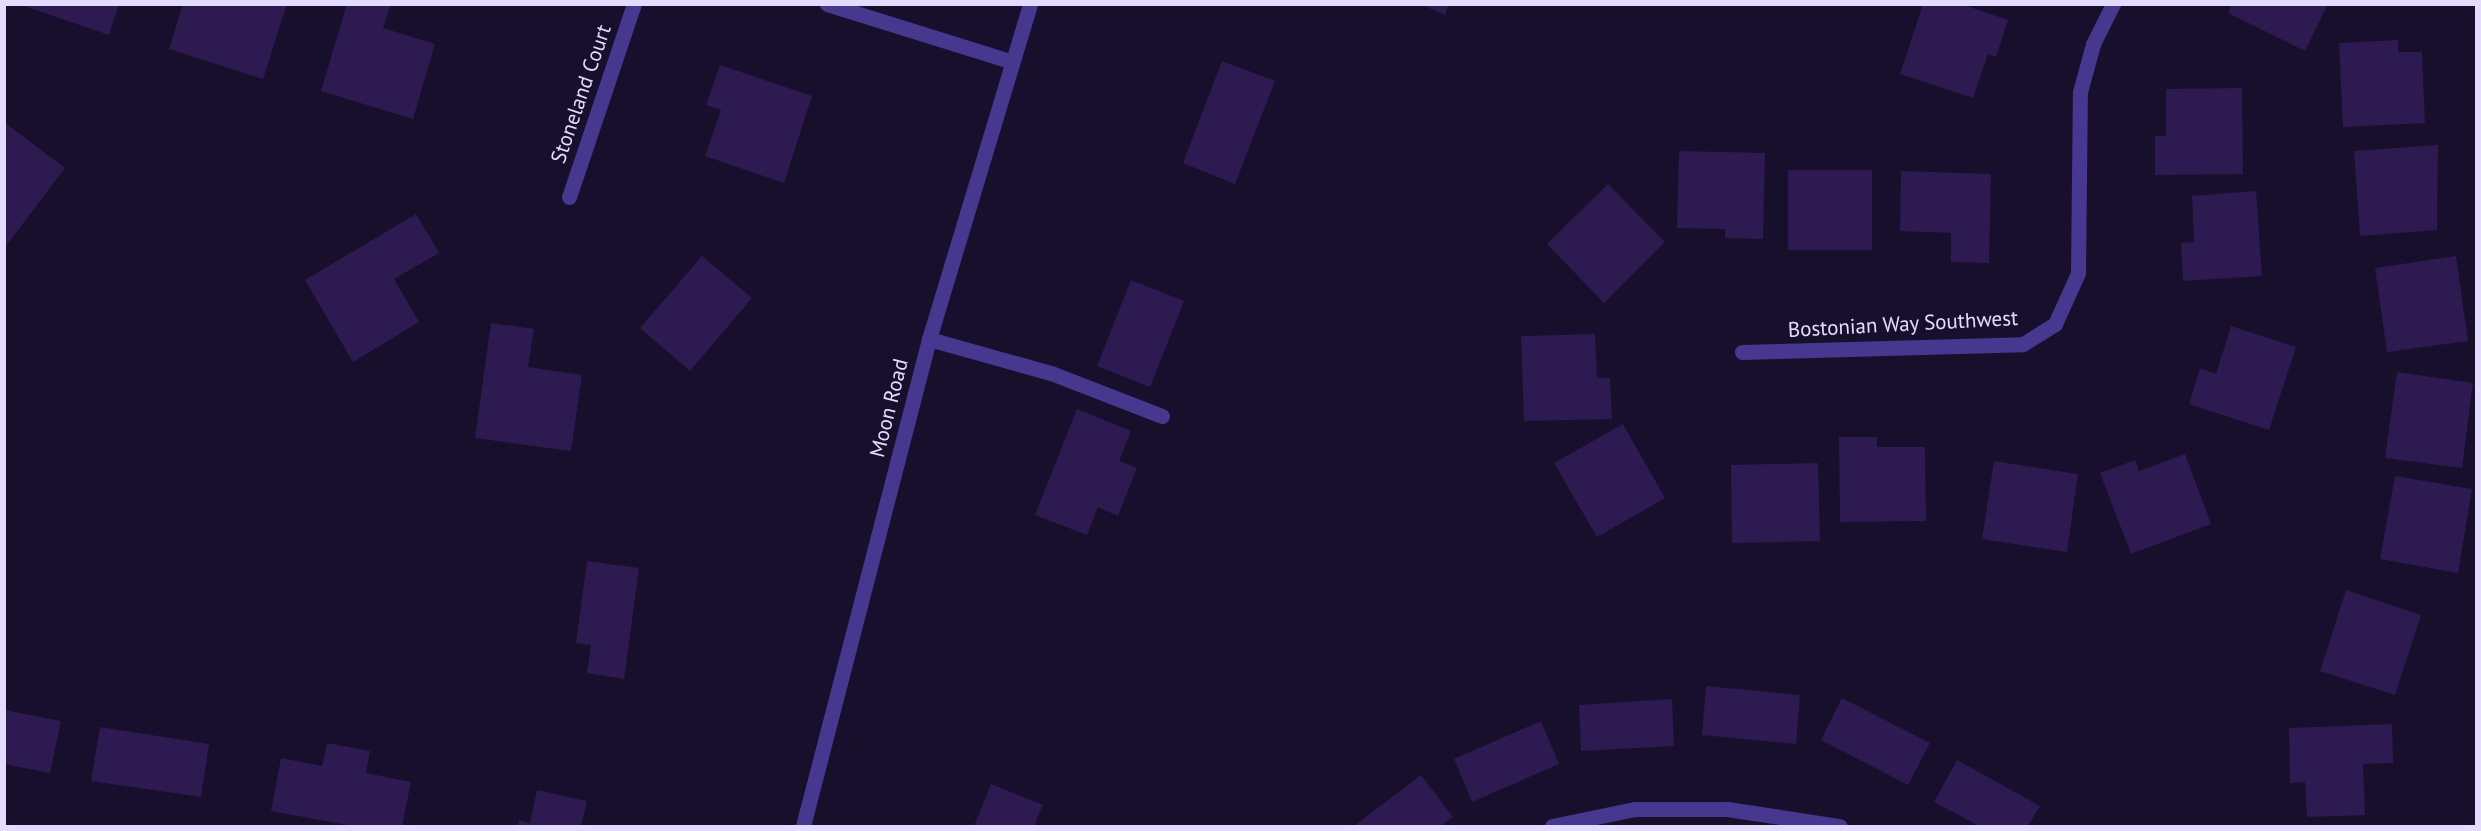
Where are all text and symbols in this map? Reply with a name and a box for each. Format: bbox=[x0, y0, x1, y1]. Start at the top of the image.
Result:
street label: Stoneland Court bbox=[545, 21, 617, 167]
street label: Bostonian Way Southwest bbox=[1787, 305, 2019, 343]
street label: Moon Road bbox=[865, 356, 913, 460]

